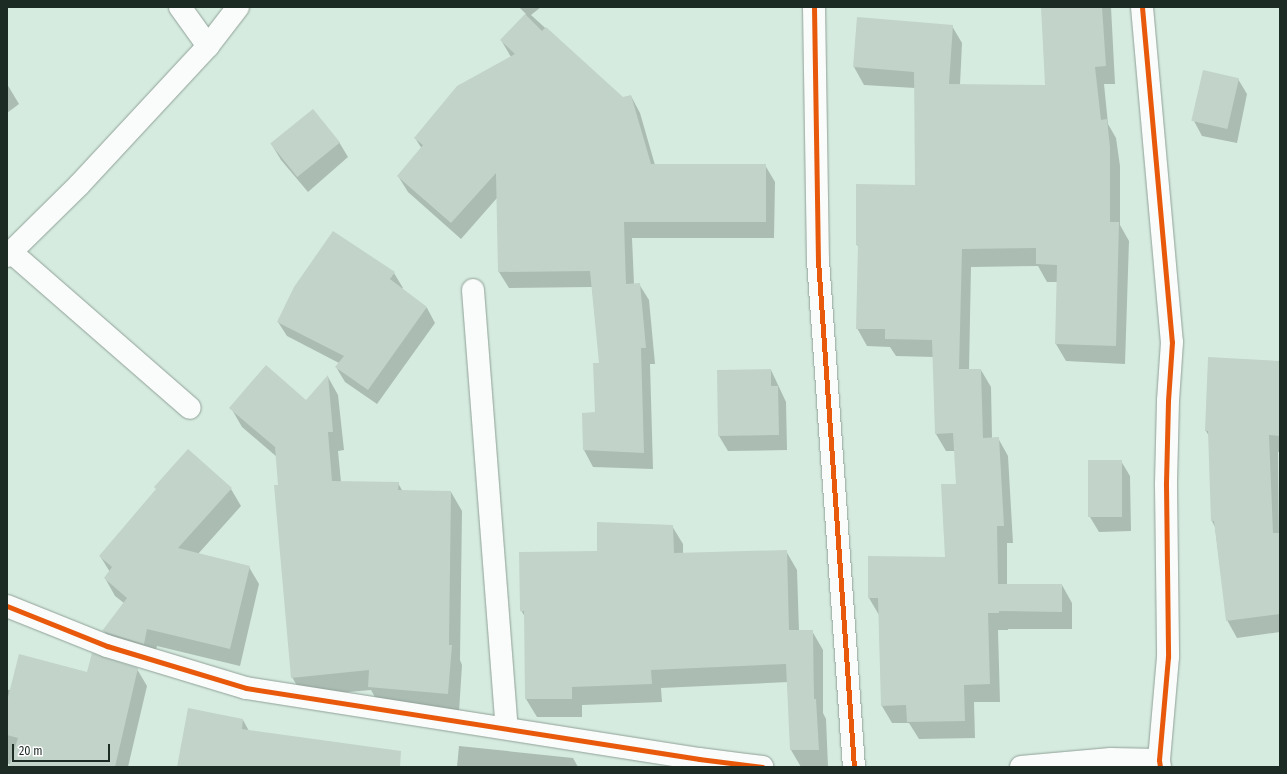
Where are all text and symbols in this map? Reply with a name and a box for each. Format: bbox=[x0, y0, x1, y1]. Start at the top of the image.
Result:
scale bar bbox=[14, 736, 112, 762]
text: 20 m bbox=[19, 744, 43, 758]

